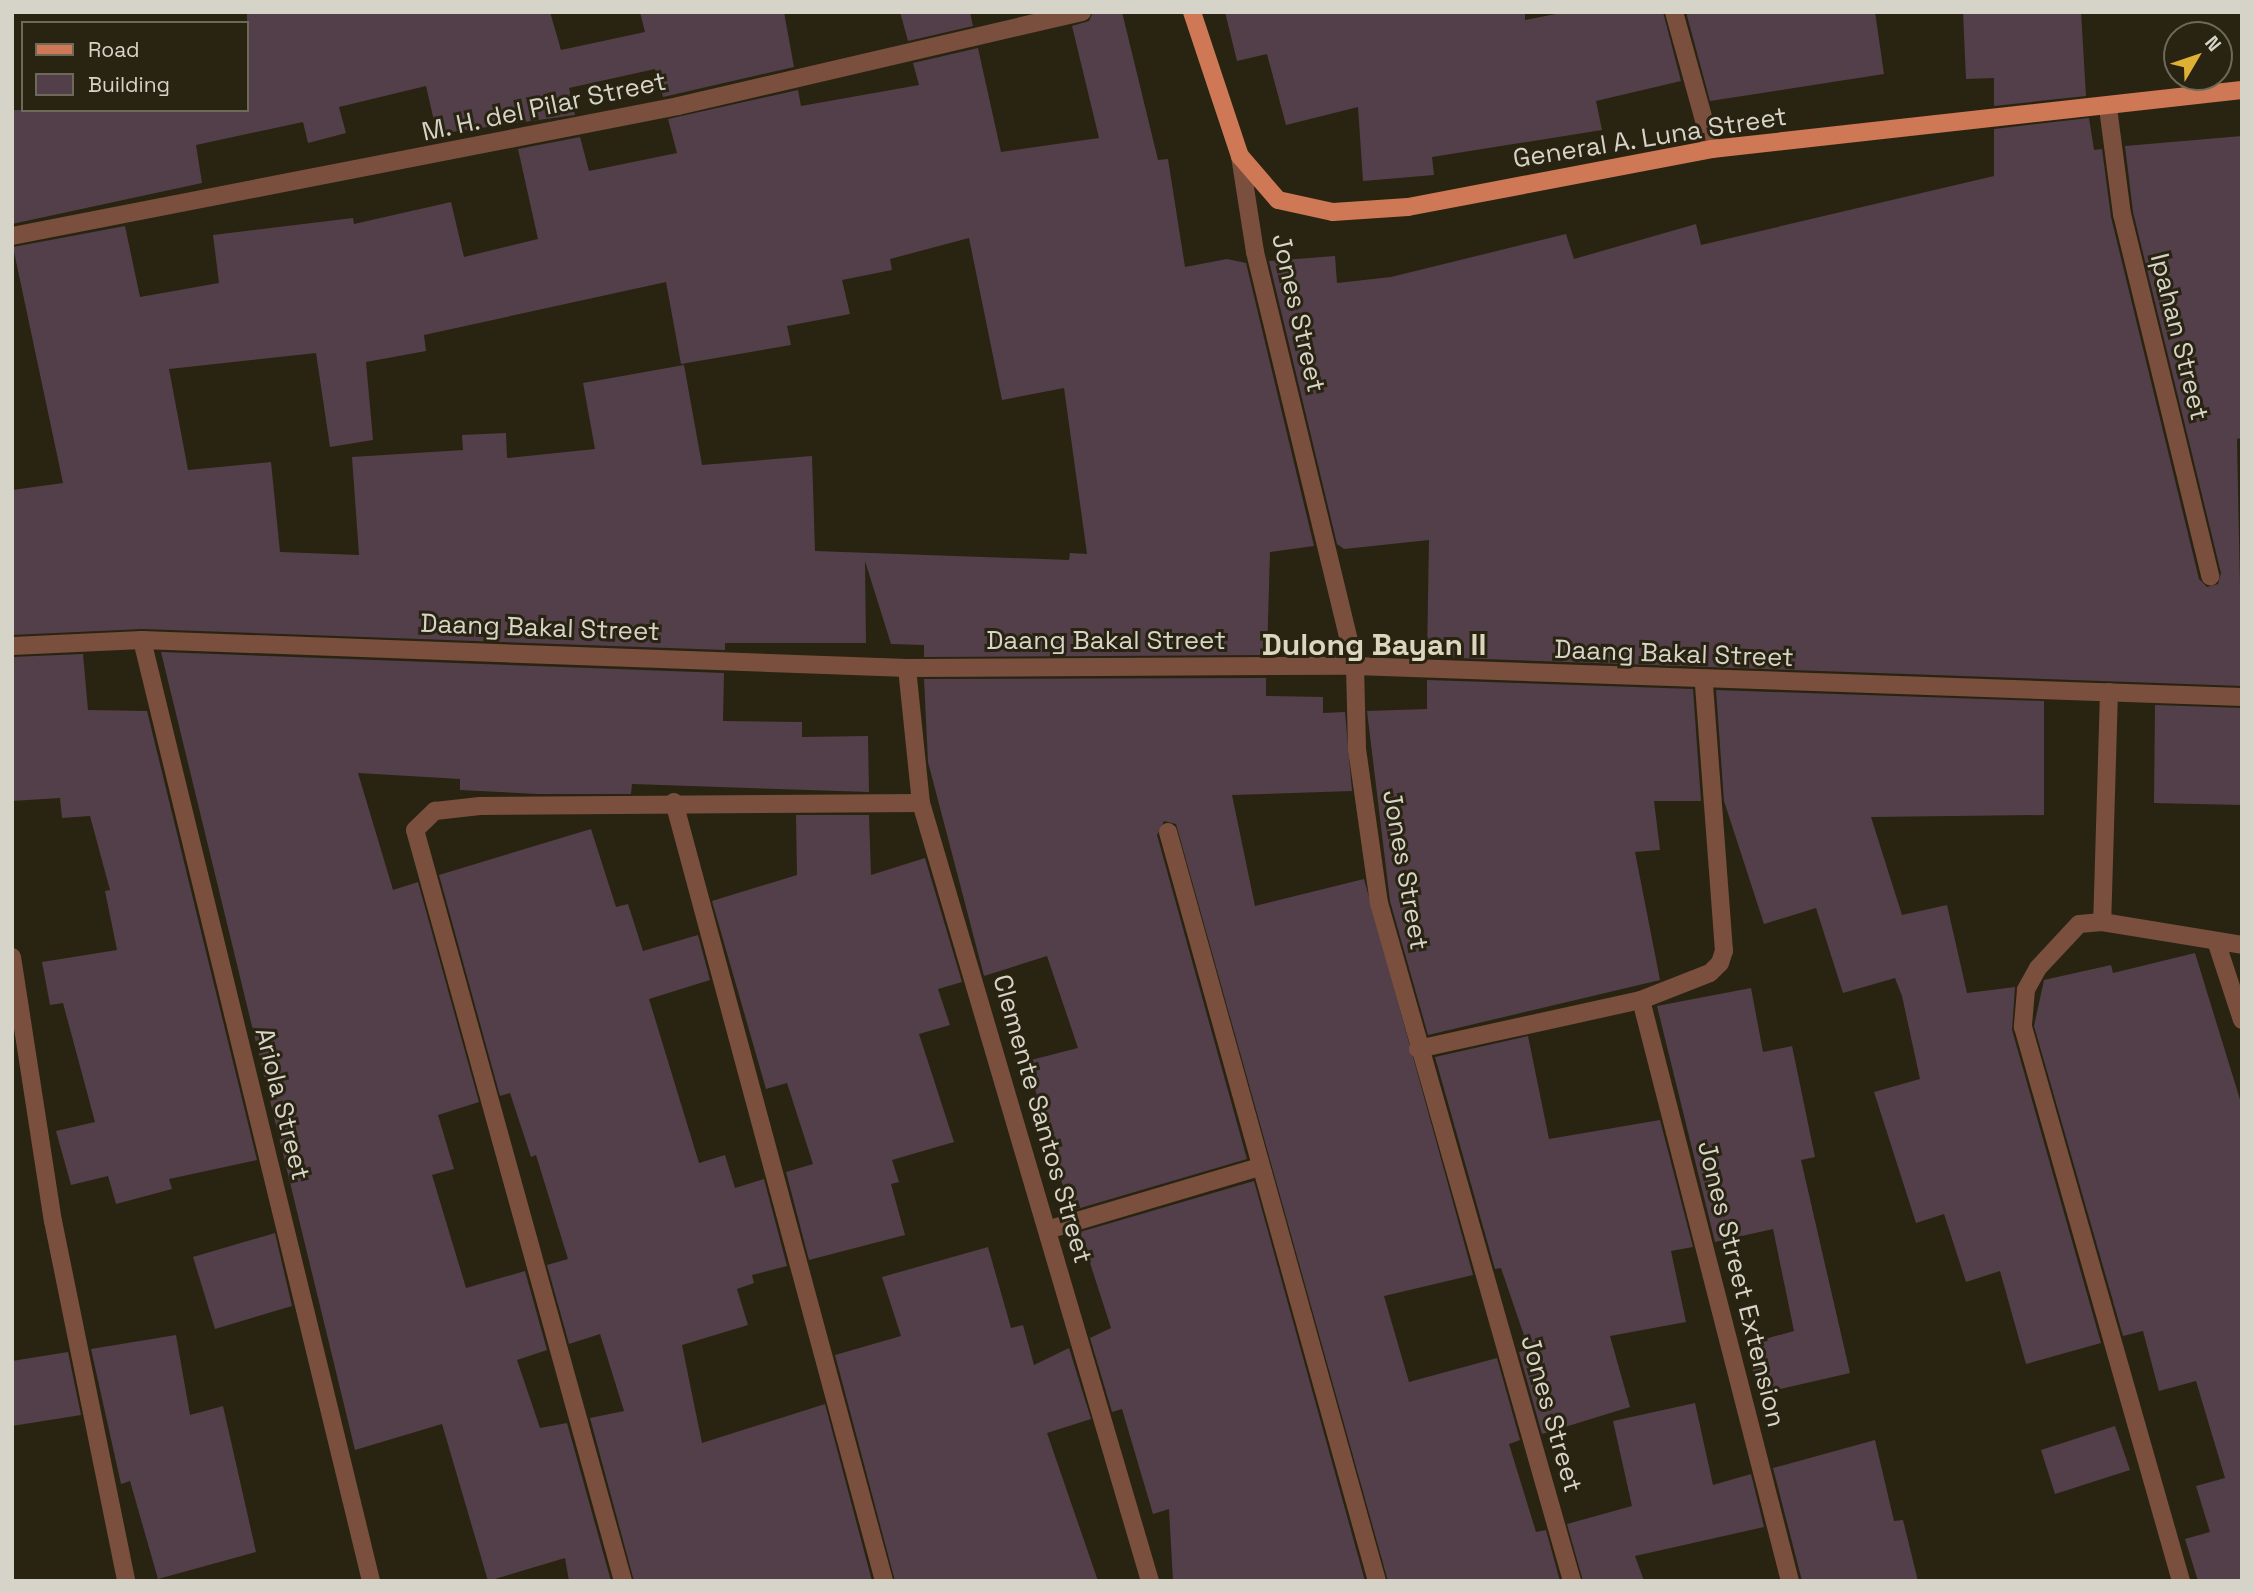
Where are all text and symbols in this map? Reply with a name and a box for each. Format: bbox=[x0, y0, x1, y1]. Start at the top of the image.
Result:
legend bbox=[21, 21, 248, 112]
north arrow bbox=[2163, 21, 2233, 91]
text: N bbox=[2199, 31, 2227, 57]
text: Road bbox=[88, 36, 140, 63]
street label: M. H. del Pilar Street bbox=[418, 66, 670, 148]
text: Building bbox=[88, 71, 170, 98]
street label: General A. Luna Street bbox=[1510, 101, 1790, 175]
street label: Jones Street bbox=[1265, 231, 1331, 395]
street label: Ipahan Street bbox=[2143, 250, 2215, 424]
street label: Daang Bakal Street bbox=[420, 608, 660, 648]
street label: Daang Bakal Street bbox=[986, 625, 1226, 657]
district label: Dulong Bayan II bbox=[1262, 627, 1486, 663]
street label: Daang Bakal Street bbox=[1554, 634, 1794, 674]
street label: Jones Street bbox=[1376, 788, 1434, 952]
street label: Clemente Santos Street bbox=[986, 971, 1098, 1267]
street label: Ariola Street bbox=[248, 1024, 316, 1184]
street label: Jones Street Extension bbox=[1690, 1138, 1792, 1430]
street label: Jones Street bbox=[1514, 1332, 1588, 1496]

